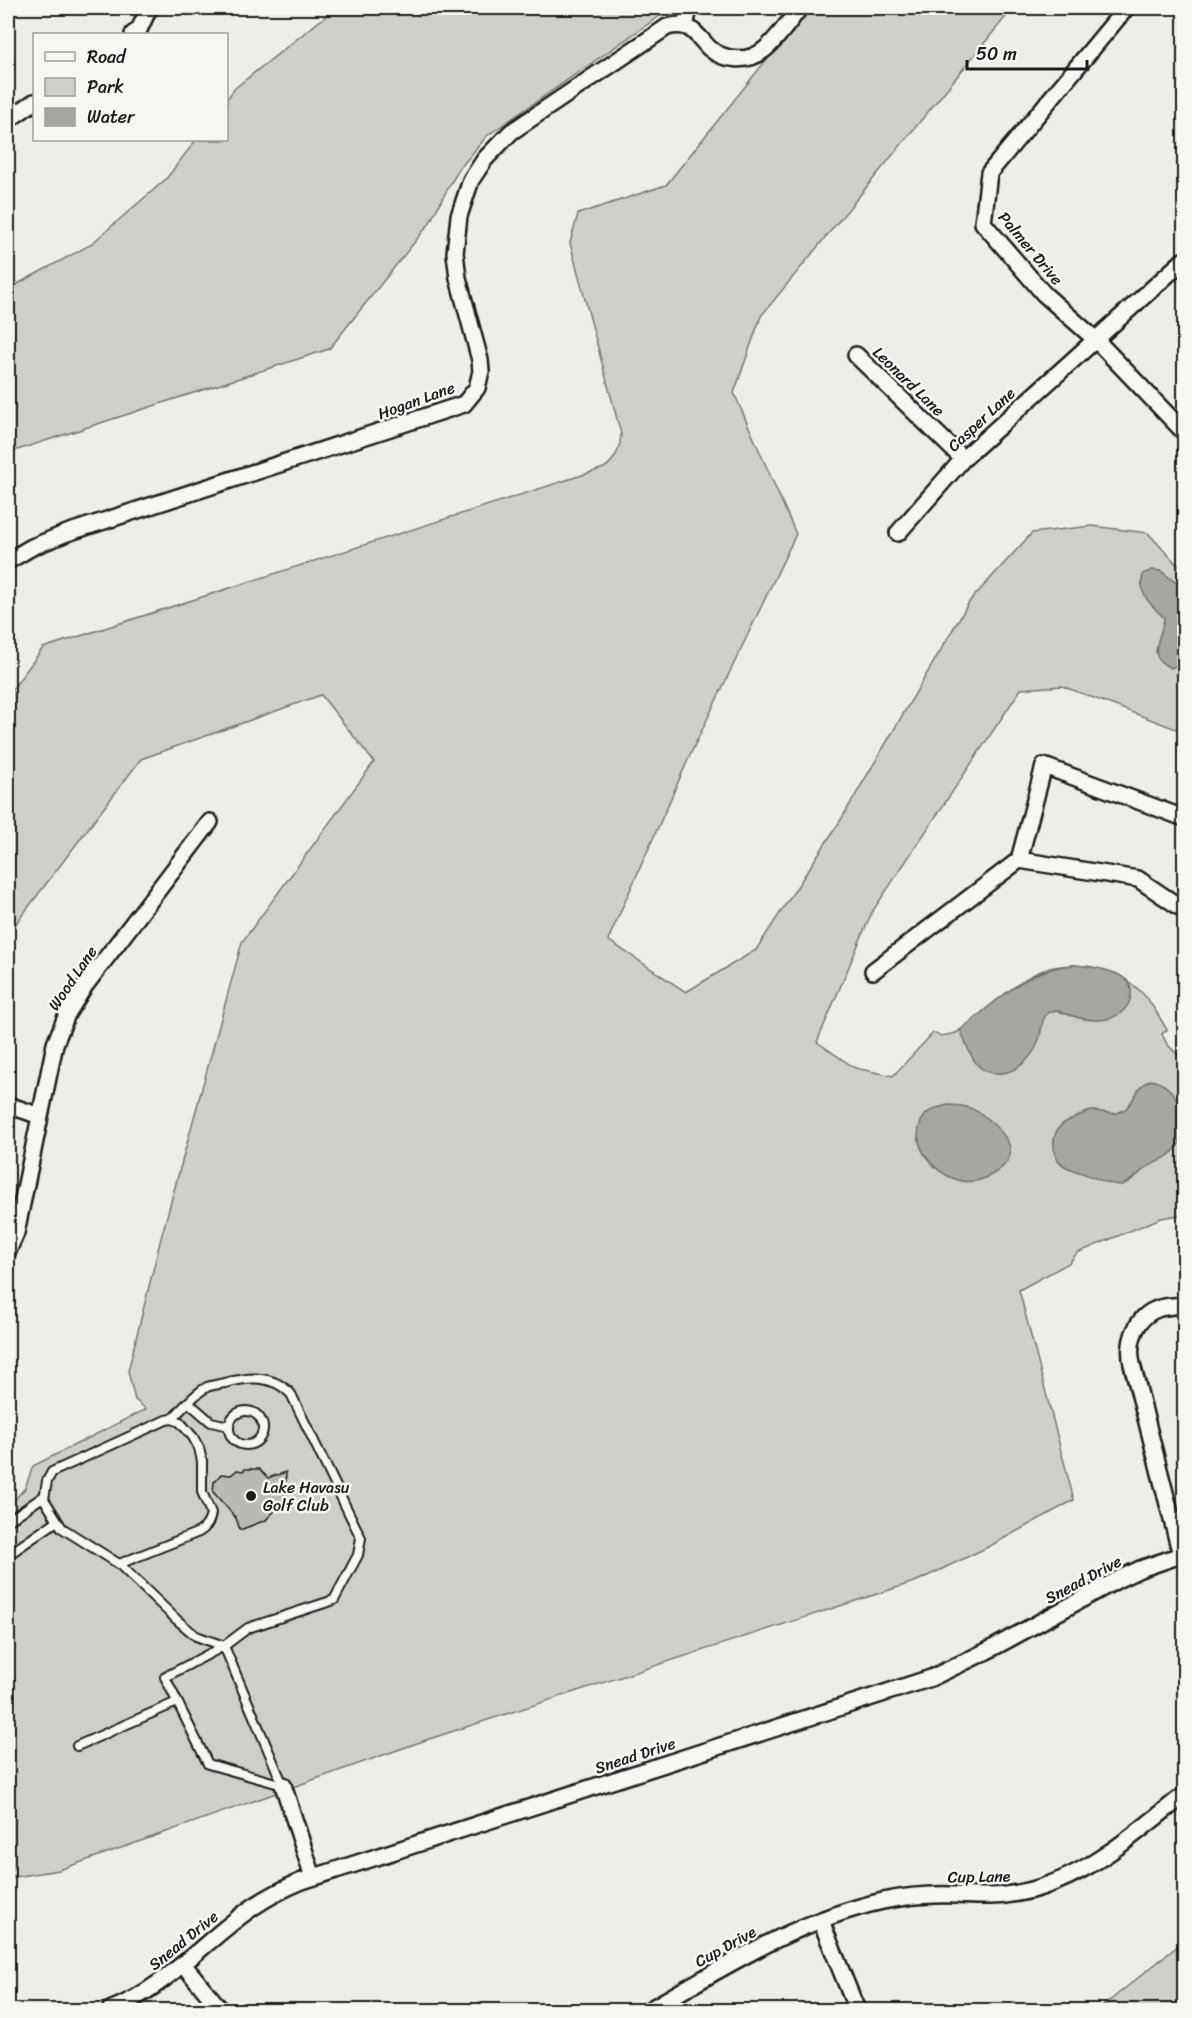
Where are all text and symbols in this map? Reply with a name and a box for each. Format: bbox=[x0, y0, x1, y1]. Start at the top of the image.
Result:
legend bbox=[33, 33, 228, 141]
scale bar bbox=[967, 33, 1087, 71]
text: 50 m bbox=[976, 38, 1017, 70]
text: Road bbox=[87, 41, 127, 73]
text: Park bbox=[87, 71, 124, 103]
text: Water bbox=[87, 101, 136, 133]
street label: Palmer Drive bbox=[991, 205, 1071, 292]
street label: Leonard Lane bbox=[866, 339, 952, 424]
street label: Hogan Lane bbox=[373, 373, 459, 428]
street label: Casper Lane bbox=[940, 380, 1022, 459]
street label: Wood Lane bbox=[40, 940, 105, 1017]
place label: Lake Havasu Golf Club bbox=[263, 1473, 350, 1520]
marker: Lake Havasu Golf Club bbox=[244, 1489, 258, 1503]
street label: Snead Drive bbox=[1039, 1547, 1127, 1612]
street label: Snead Drive bbox=[591, 1729, 679, 1782]
street label: Cup Lane bbox=[947, 1861, 1011, 1892]
street label: Snead Drive bbox=[142, 1903, 225, 1978]
street label: Cup Drive bbox=[689, 1917, 762, 1975]

